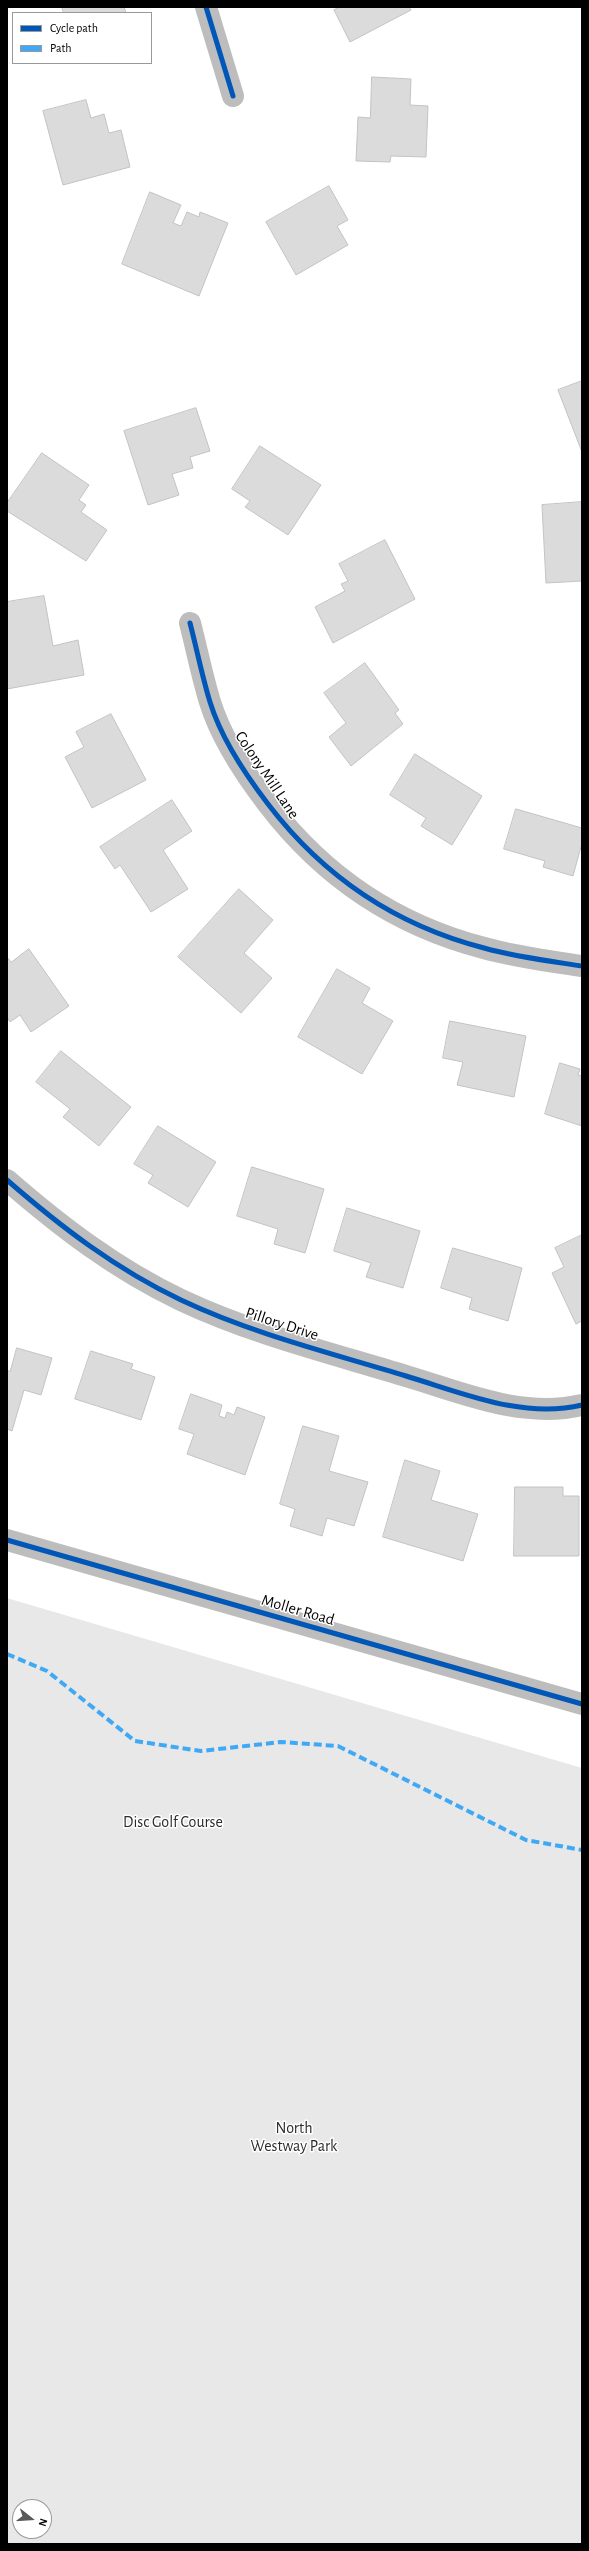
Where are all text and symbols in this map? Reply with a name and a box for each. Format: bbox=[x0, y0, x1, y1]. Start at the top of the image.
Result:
legend bbox=[12, 12, 152, 64]
text: Cycle path bbox=[50, 22, 98, 34]
text: Path bbox=[50, 42, 72, 54]
street label: Colony Mill Lane bbox=[231, 728, 303, 822]
street label: Pillory Drive bbox=[243, 1303, 321, 1345]
street label: Moller Road bbox=[259, 1590, 337, 1630]
park label: Disc Golf Course bbox=[123, 1812, 223, 1832]
park label: North Westway Park bbox=[251, 2118, 337, 2156]
north arrow bbox=[12, 2499, 52, 2539]
text: N bbox=[37, 2517, 49, 2528]

